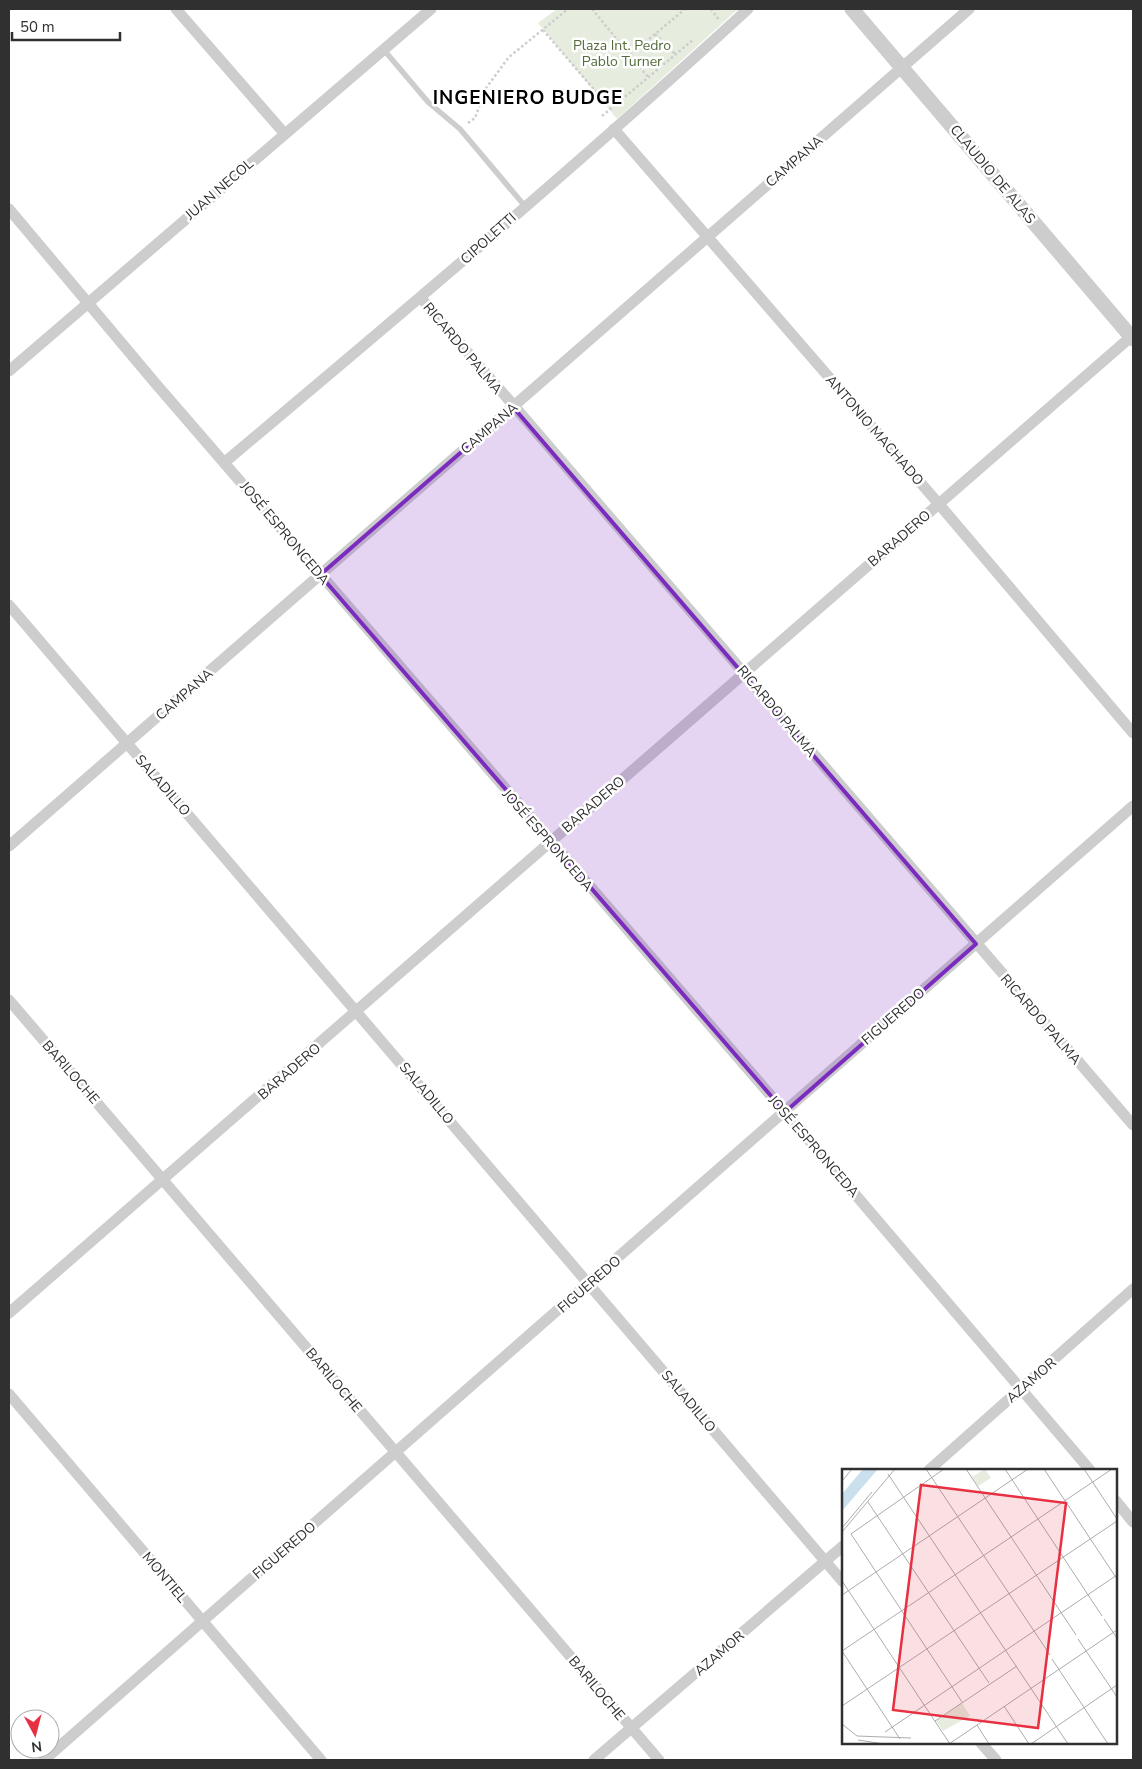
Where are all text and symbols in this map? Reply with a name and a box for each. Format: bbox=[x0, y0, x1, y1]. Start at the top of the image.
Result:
scale bar bbox=[12, 10, 120, 42]
text: 50 m bbox=[20, 17, 55, 37]
park label: Plaza Int. Pedro Pablo Turner bbox=[573, 36, 671, 71]
district label: INGENIERO BUDGE bbox=[433, 85, 623, 111]
street label: CLAUDIO DE ALAS bbox=[946, 121, 1040, 228]
street label: CAMPANA bbox=[762, 131, 827, 192]
street label: JUAN NECOL bbox=[180, 154, 258, 225]
street label: CIPOLETTI bbox=[456, 208, 520, 268]
street label: RICARDO PALMA bbox=[419, 298, 507, 398]
street label: ANTONIO MACHADO bbox=[821, 371, 928, 490]
street label: CAMPANA bbox=[457, 398, 522, 459]
street label: JOSÉ ESPRONCEDA bbox=[235, 477, 334, 589]
street label: BARADERO bbox=[864, 506, 935, 571]
street label: RICARDO PALMA bbox=[733, 661, 821, 761]
street label: CAMPANA bbox=[152, 664, 217, 725]
street label: SALADILLO bbox=[131, 751, 195, 820]
street label: BARADERO bbox=[558, 772, 629, 837]
street label: JOSÉ ESPRONCEDA bbox=[497, 784, 597, 895]
street label: RICARDO PALMA bbox=[996, 970, 1085, 1069]
street label: FIGUEREDO bbox=[857, 983, 929, 1049]
street label: BARILOCHE bbox=[38, 1036, 104, 1108]
street label: BARADERO bbox=[254, 1039, 325, 1104]
street label: SALADILLO bbox=[395, 1058, 458, 1128]
street label: JOSÉ ESPRONCEDA bbox=[763, 1090, 863, 1201]
street label: FIGUEREDO bbox=[553, 1251, 625, 1317]
street label: BARILOCHE bbox=[301, 1344, 366, 1417]
street label: AZAMOR bbox=[1002, 1353, 1060, 1407]
street label: SALADILLO bbox=[657, 1366, 720, 1436]
inset map bbox=[842, 1469, 1117, 1744]
street label: FIGUEREDO bbox=[248, 1517, 320, 1583]
street label: MONTIEL bbox=[138, 1548, 192, 1607]
street label: AZAMOR bbox=[690, 1626, 748, 1680]
street label: BARILOCHE bbox=[564, 1652, 629, 1725]
north arrow bbox=[10, 1709, 60, 1759]
text: N bbox=[30, 1736, 43, 1756]

